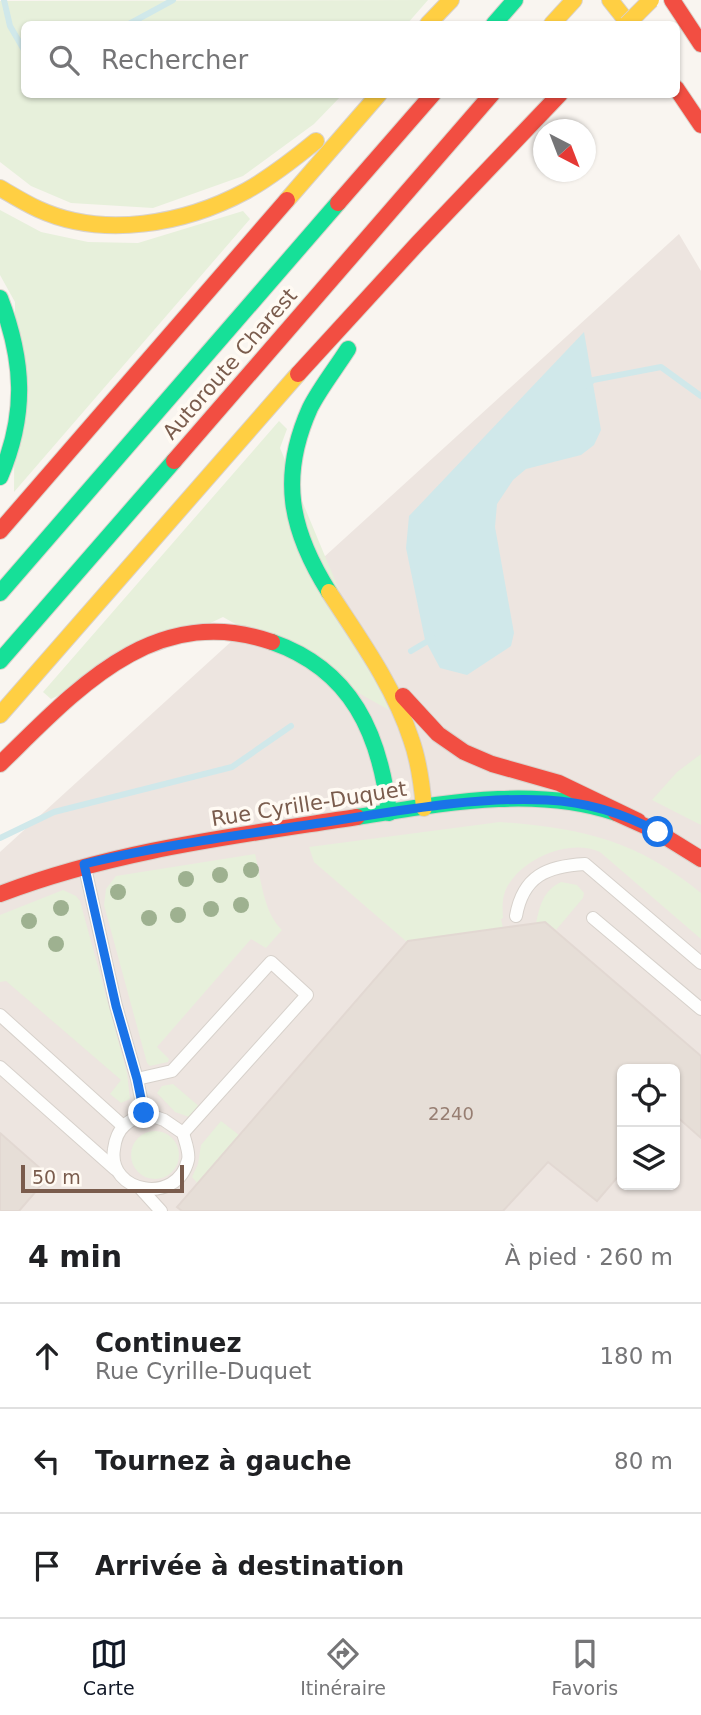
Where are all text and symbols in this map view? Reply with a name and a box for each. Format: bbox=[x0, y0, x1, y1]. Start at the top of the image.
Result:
search box bbox=[21, 21, 680, 98]
icon: search bbox=[45, 41, 83, 79]
text: Rechercher bbox=[101, 45, 248, 75]
north arrow bbox=[533, 119, 596, 182]
street label: Autoroute Charest bbox=[158, 284, 302, 444]
street label: Rue Cyrille-Duquet bbox=[210, 777, 408, 831]
route start bbox=[642, 816, 673, 847]
map controls bbox=[617, 1064, 680, 1190]
button: locate bbox=[617, 1064, 680, 1127]
route end bbox=[128, 1097, 159, 1128]
house number: 2240 bbox=[428, 1103, 474, 1124]
button: layers bbox=[617, 1127, 680, 1190]
scale bar bbox=[21, 1162, 184, 1194]
text: 50 m bbox=[32, 1166, 81, 1188]
text: 4 min bbox=[28, 1239, 122, 1274]
text: À pied · 260 m bbox=[505, 1244, 673, 1270]
text: Continuez bbox=[95, 1328, 242, 1358]
icon: ahead bbox=[28, 1337, 66, 1375]
text: 180 m bbox=[599, 1343, 673, 1369]
text: Rue Cyrille-Duquet bbox=[95, 1358, 311, 1384]
icon: left bbox=[28, 1442, 66, 1480]
text: Tournez à gauche bbox=[95, 1446, 352, 1476]
text: 80 m bbox=[614, 1448, 673, 1474]
icon: arrive bbox=[28, 1547, 66, 1585]
text: Arrivée à destination bbox=[95, 1551, 404, 1581]
tab: Carte bbox=[83, 1635, 135, 1699]
tab: Itinéraire bbox=[300, 1635, 386, 1699]
tab: Favoris bbox=[552, 1635, 618, 1699]

